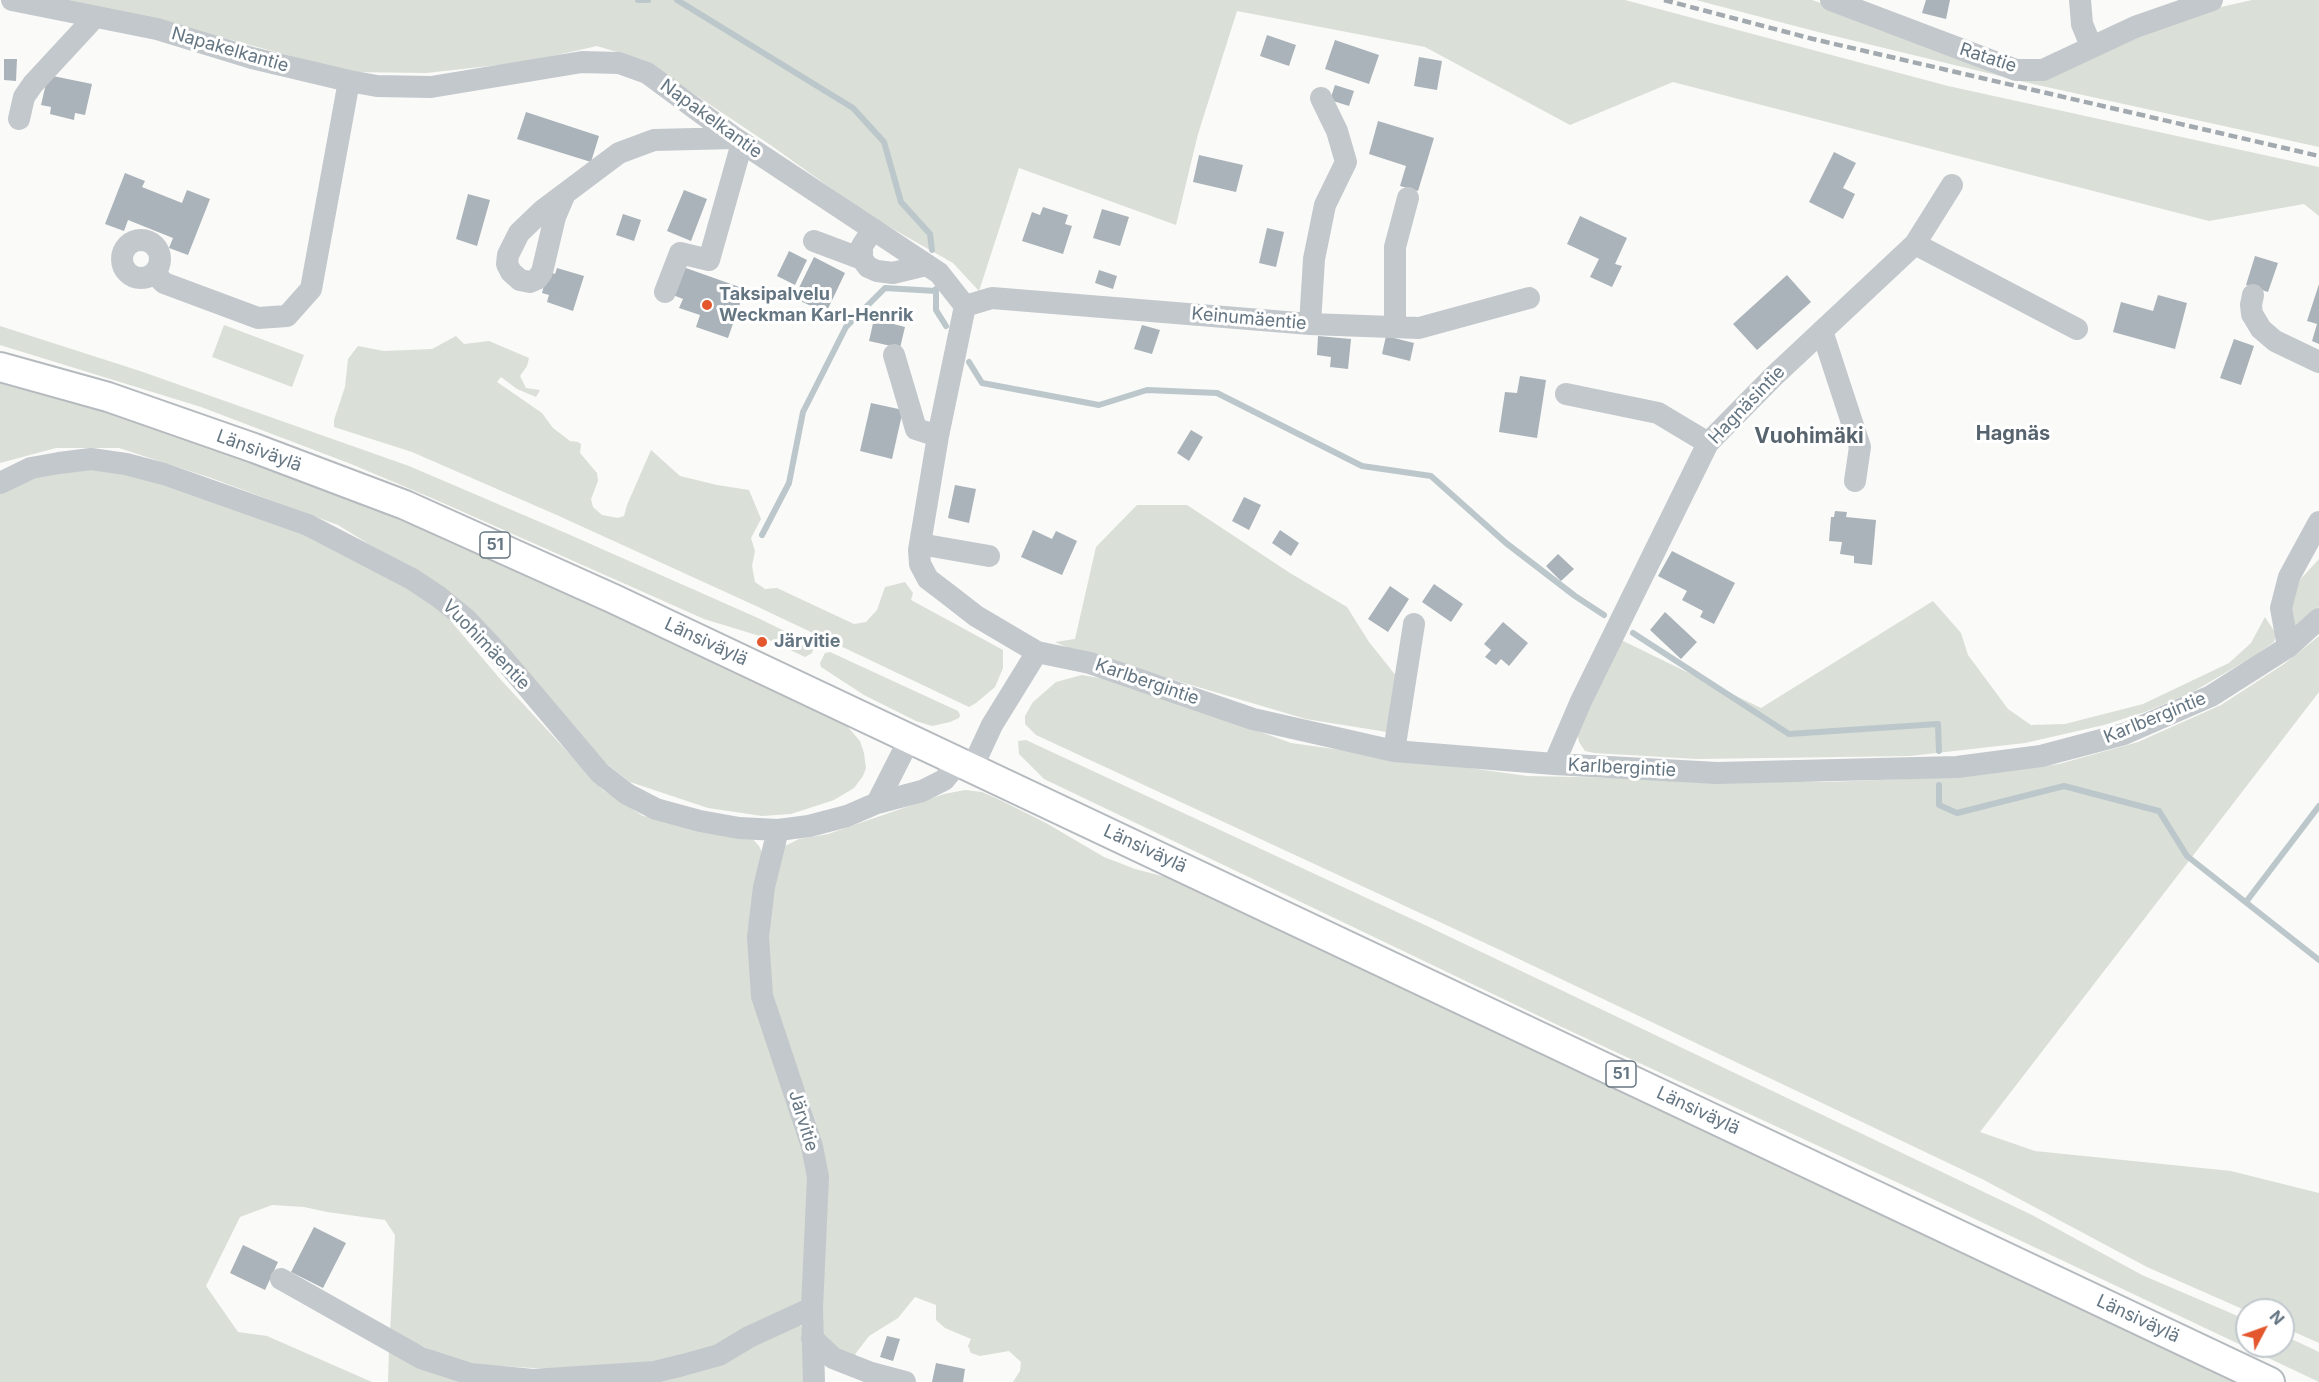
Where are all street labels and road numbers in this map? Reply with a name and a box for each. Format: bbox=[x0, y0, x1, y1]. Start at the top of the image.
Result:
street label: Napakelkantie bbox=[169, 23, 291, 77]
street label: Ratatie bbox=[1957, 39, 2019, 77]
street label: Napakelkantie bbox=[656, 75, 766, 163]
street label: Keinumäentie bbox=[1191, 303, 1307, 335]
street label: Hagnäsintie bbox=[1704, 361, 1790, 449]
street label: Länsiväylä bbox=[213, 426, 305, 476]
road number: 51 bbox=[480, 532, 510, 558]
street label: Vuohimäentie bbox=[438, 596, 534, 694]
street label: Länsiväylä bbox=[661, 613, 751, 671]
street label: Karlbergintie bbox=[1092, 654, 1202, 710]
street label: Karlbergintie bbox=[2101, 688, 2209, 748]
street label: Karlbergintie bbox=[1567, 754, 1677, 782]
street label: Länsiväylä bbox=[1100, 820, 1190, 878]
road number: 51 bbox=[1606, 1061, 1636, 1087]
street label: Länsiväylä bbox=[1653, 1082, 1743, 1140]
street label: Järvitie bbox=[784, 1088, 822, 1154]
street label: Länsiväylä bbox=[2093, 1290, 2183, 1348]

